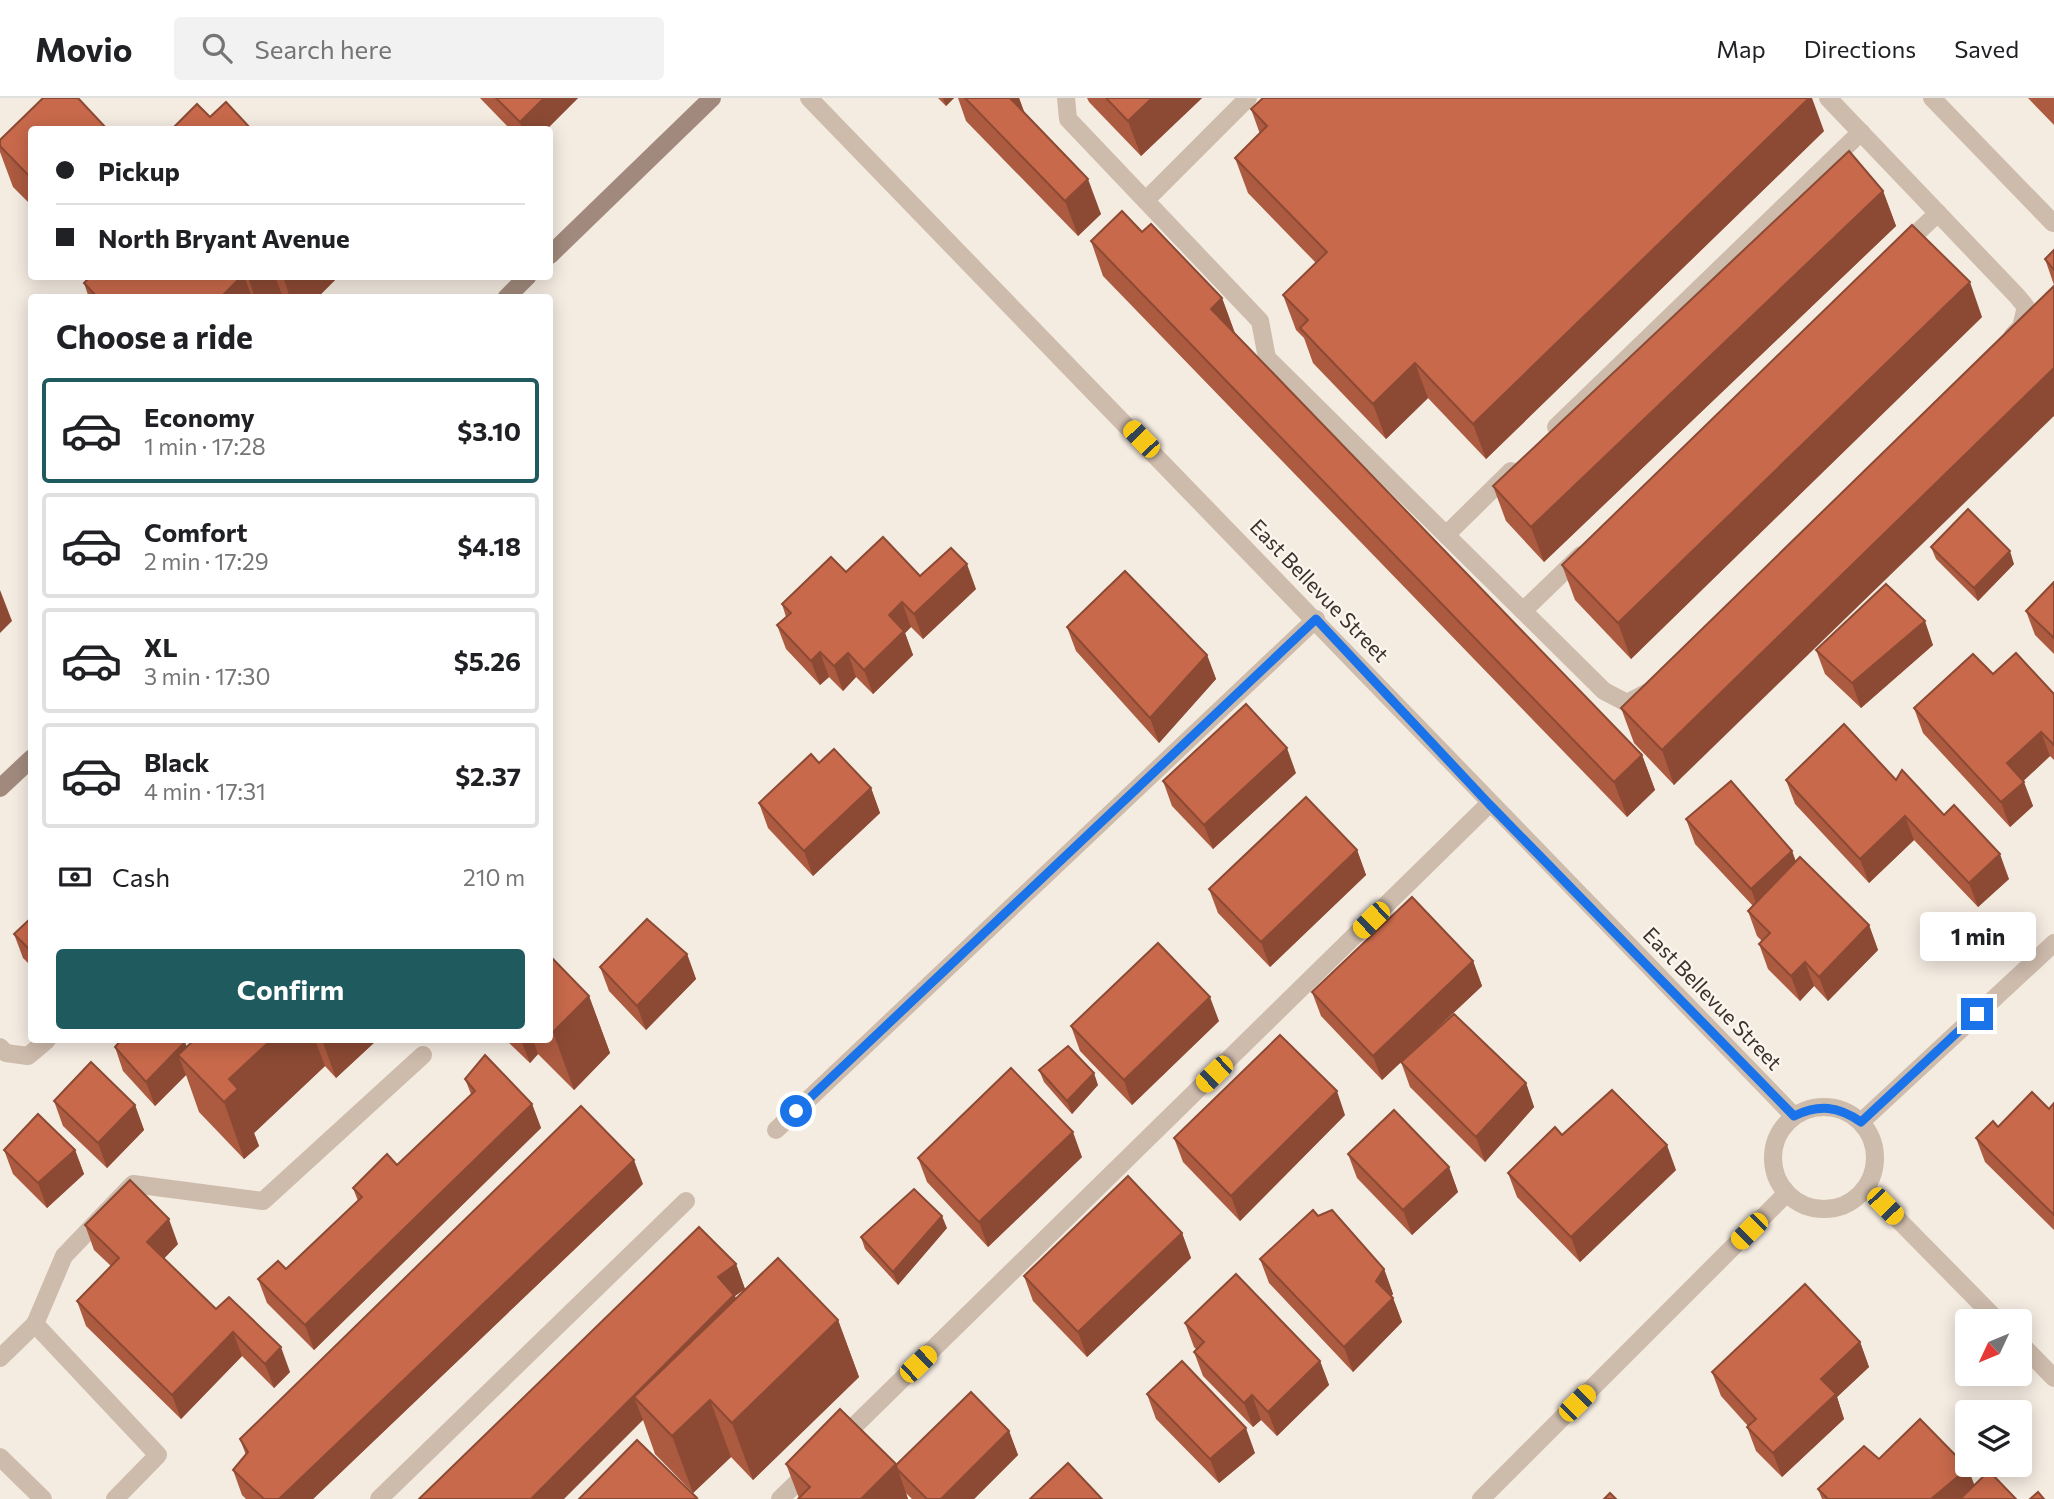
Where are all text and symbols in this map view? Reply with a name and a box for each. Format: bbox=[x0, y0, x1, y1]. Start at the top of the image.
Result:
search box bbox=[174, 17, 664, 80]
text: Movio bbox=[35, 28, 132, 69]
icon: search bbox=[198, 29, 236, 67]
text: Search here bbox=[254, 33, 392, 64]
text: Map bbox=[1716, 34, 1766, 63]
text: Directions bbox=[1804, 34, 1916, 63]
text: Saved bbox=[1954, 34, 2019, 63]
text: Pickup bbox=[98, 155, 180, 186]
text: North Bryant Avenue bbox=[98, 222, 350, 253]
text: Choose a ride bbox=[56, 316, 253, 356]
icon: car bbox=[60, 399, 123, 462]
text: Economy bbox=[144, 401, 255, 432]
text: $3.10 bbox=[457, 415, 521, 446]
car bbox=[1119, 417, 1164, 461]
text: 1 min · 17:28 bbox=[144, 432, 266, 460]
street label: East Bellevue Street bbox=[1246, 513, 1395, 666]
icon: car bbox=[60, 514, 123, 577]
text: Comfort bbox=[144, 516, 247, 547]
text: $4.18 bbox=[457, 530, 521, 561]
text: 2 min · 17:29 bbox=[144, 547, 269, 575]
icon: car bbox=[60, 629, 123, 692]
text: XL bbox=[144, 631, 178, 662]
text: $5.26 bbox=[454, 645, 521, 676]
text: 3 min · 17:30 bbox=[144, 662, 270, 690]
icon: car bbox=[60, 744, 123, 807]
text: Black bbox=[144, 746, 210, 777]
text: $2.37 bbox=[455, 760, 521, 791]
text: 4 min · 17:31 bbox=[144, 777, 266, 805]
icon: cash bbox=[56, 858, 94, 896]
text: Cash bbox=[112, 861, 170, 892]
text: 210 m bbox=[463, 863, 525, 891]
car bbox=[1349, 898, 1394, 942]
callout: 1 min bbox=[1919, 912, 2035, 962]
street label: East Bellevue Street bbox=[1639, 921, 1788, 1074]
text: 1 min bbox=[1951, 922, 2005, 950]
button: Confirm bbox=[56, 949, 525, 1029]
route end bbox=[1961, 998, 1993, 1030]
car bbox=[1192, 1052, 1237, 1096]
route start bbox=[780, 1095, 812, 1127]
car bbox=[1863, 1184, 1908, 1228]
car bbox=[1727, 1209, 1772, 1253]
north arrow bbox=[1955, 1309, 2032, 1386]
map controls bbox=[1955, 1309, 2032, 1477]
car bbox=[896, 1342, 941, 1386]
car bbox=[1555, 1381, 1600, 1425]
button: layers bbox=[1955, 1400, 2032, 1477]

